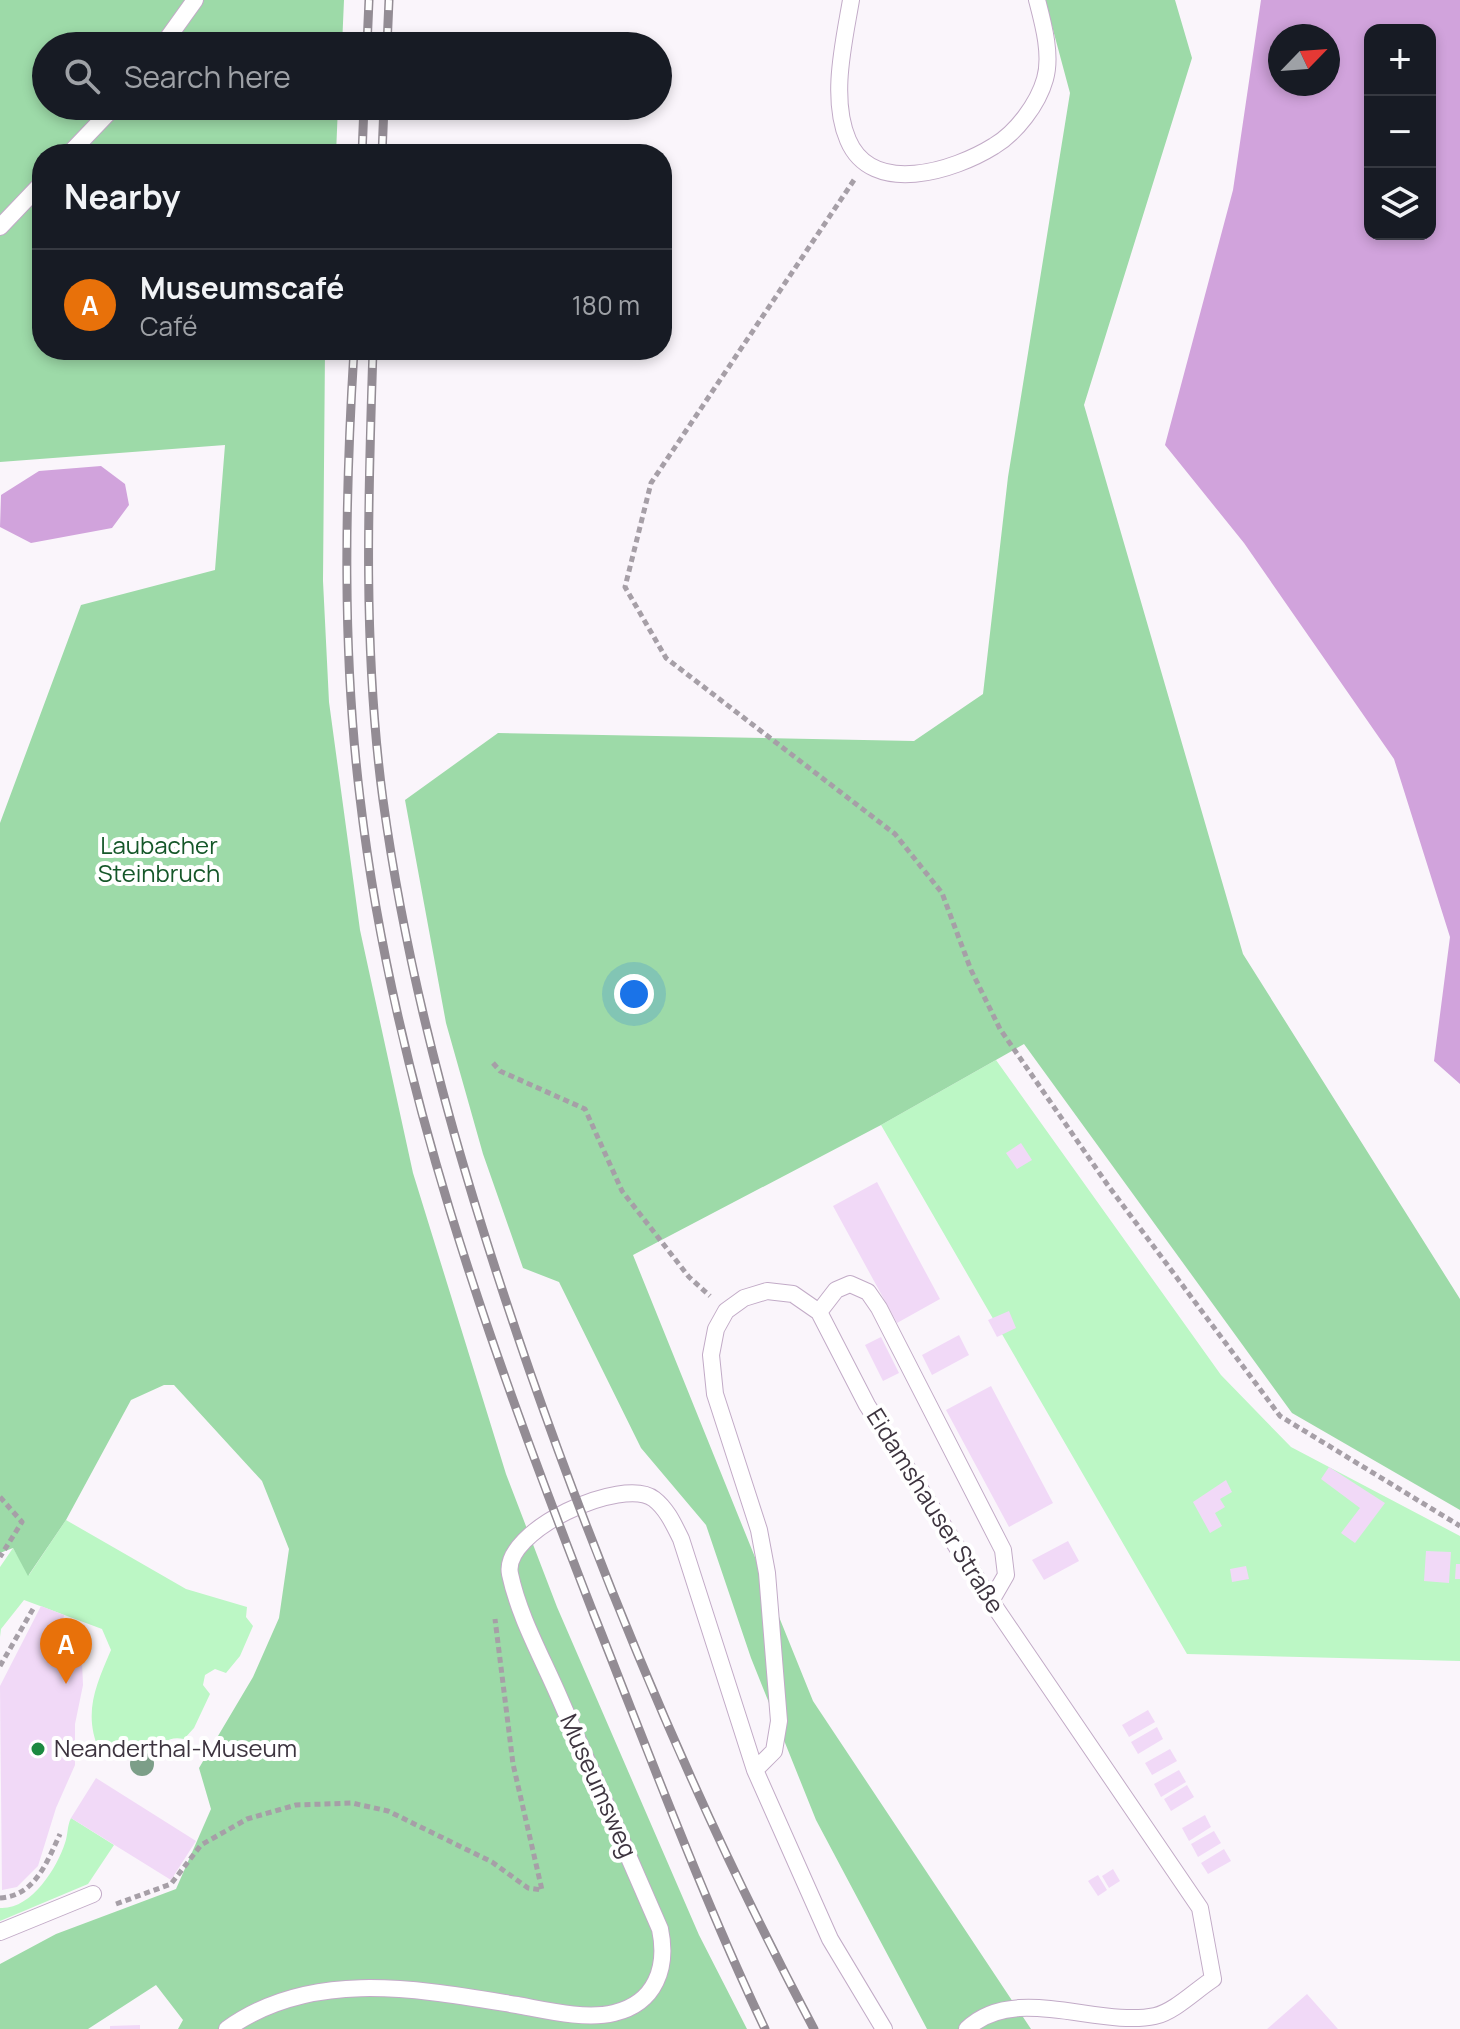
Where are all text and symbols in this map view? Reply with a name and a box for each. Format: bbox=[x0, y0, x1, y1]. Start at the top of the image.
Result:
north arrow bbox=[1268, 24, 1340, 96]
map controls bbox=[1364, 24, 1436, 240]
button: + bbox=[1364, 24, 1436, 96]
search box bbox=[32, 32, 672, 120]
icon: search bbox=[60, 54, 104, 98]
text: Search here bbox=[124, 56, 291, 97]
button: − bbox=[1364, 96, 1436, 168]
button: layers bbox=[1364, 168, 1436, 240]
text: Nearby bbox=[64, 173, 180, 219]
text: Museumscafé bbox=[140, 267, 344, 308]
text: A bbox=[81, 287, 99, 323]
text: 180 m bbox=[572, 287, 640, 323]
text: Café bbox=[140, 308, 197, 344]
park label: Laubacher Steinbruch bbox=[98, 828, 220, 889]
your location bbox=[614, 974, 654, 1014]
street label: Eidamshauser Straße bbox=[860, 1401, 1013, 1619]
pin: A bbox=[40, 1618, 92, 1684]
street label: Museumsweg bbox=[553, 1708, 646, 1862]
place label: Neanderthal-Museum bbox=[54, 1731, 297, 1764]
marker: Neanderthal-Museum bbox=[29, 1740, 47, 1758]

